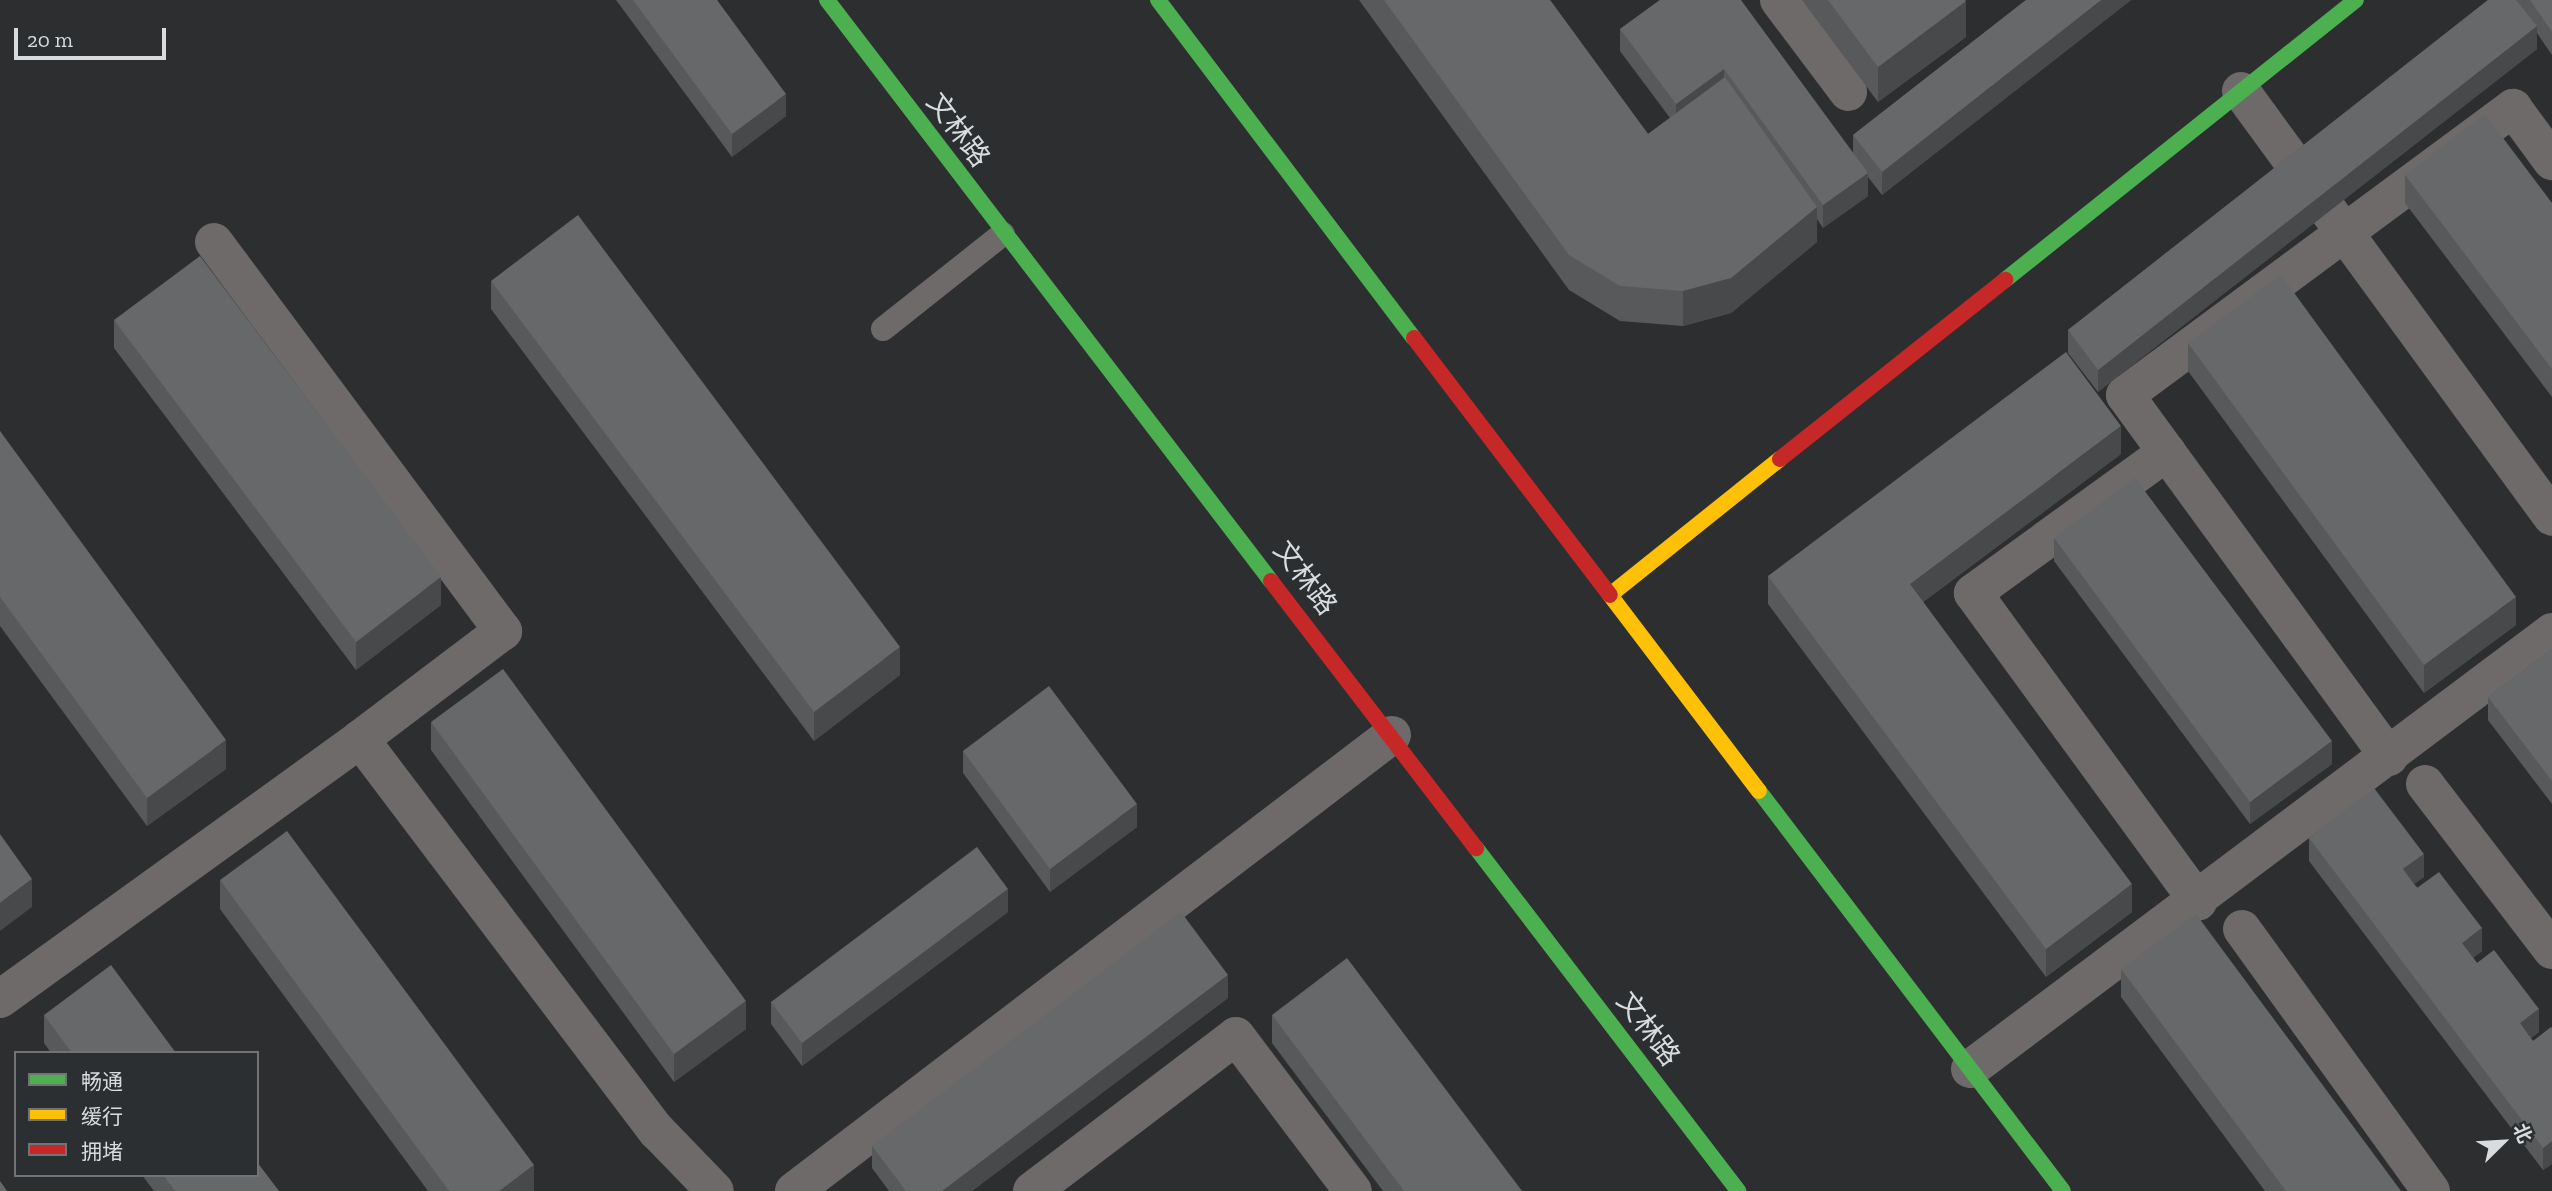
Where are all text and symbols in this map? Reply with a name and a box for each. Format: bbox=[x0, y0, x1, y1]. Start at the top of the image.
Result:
scale bar bbox=[18, 14, 170, 58]
text: 20 m bbox=[27, 27, 73, 52]
street label: 文林路 bbox=[919, 86, 997, 174]
street label: 文林路 bbox=[1266, 534, 1344, 622]
street label: 文林路 bbox=[1609, 985, 1687, 1073]
legend bbox=[14, 1051, 259, 1177]
text: 畅通 bbox=[81, 1069, 123, 1094]
text: 缓行 bbox=[81, 1104, 123, 1129]
north arrow bbox=[2468, 1107, 2538, 1177]
text: 北 bbox=[2508, 1120, 2537, 1147]
text: 拥堵 bbox=[81, 1139, 123, 1164]

